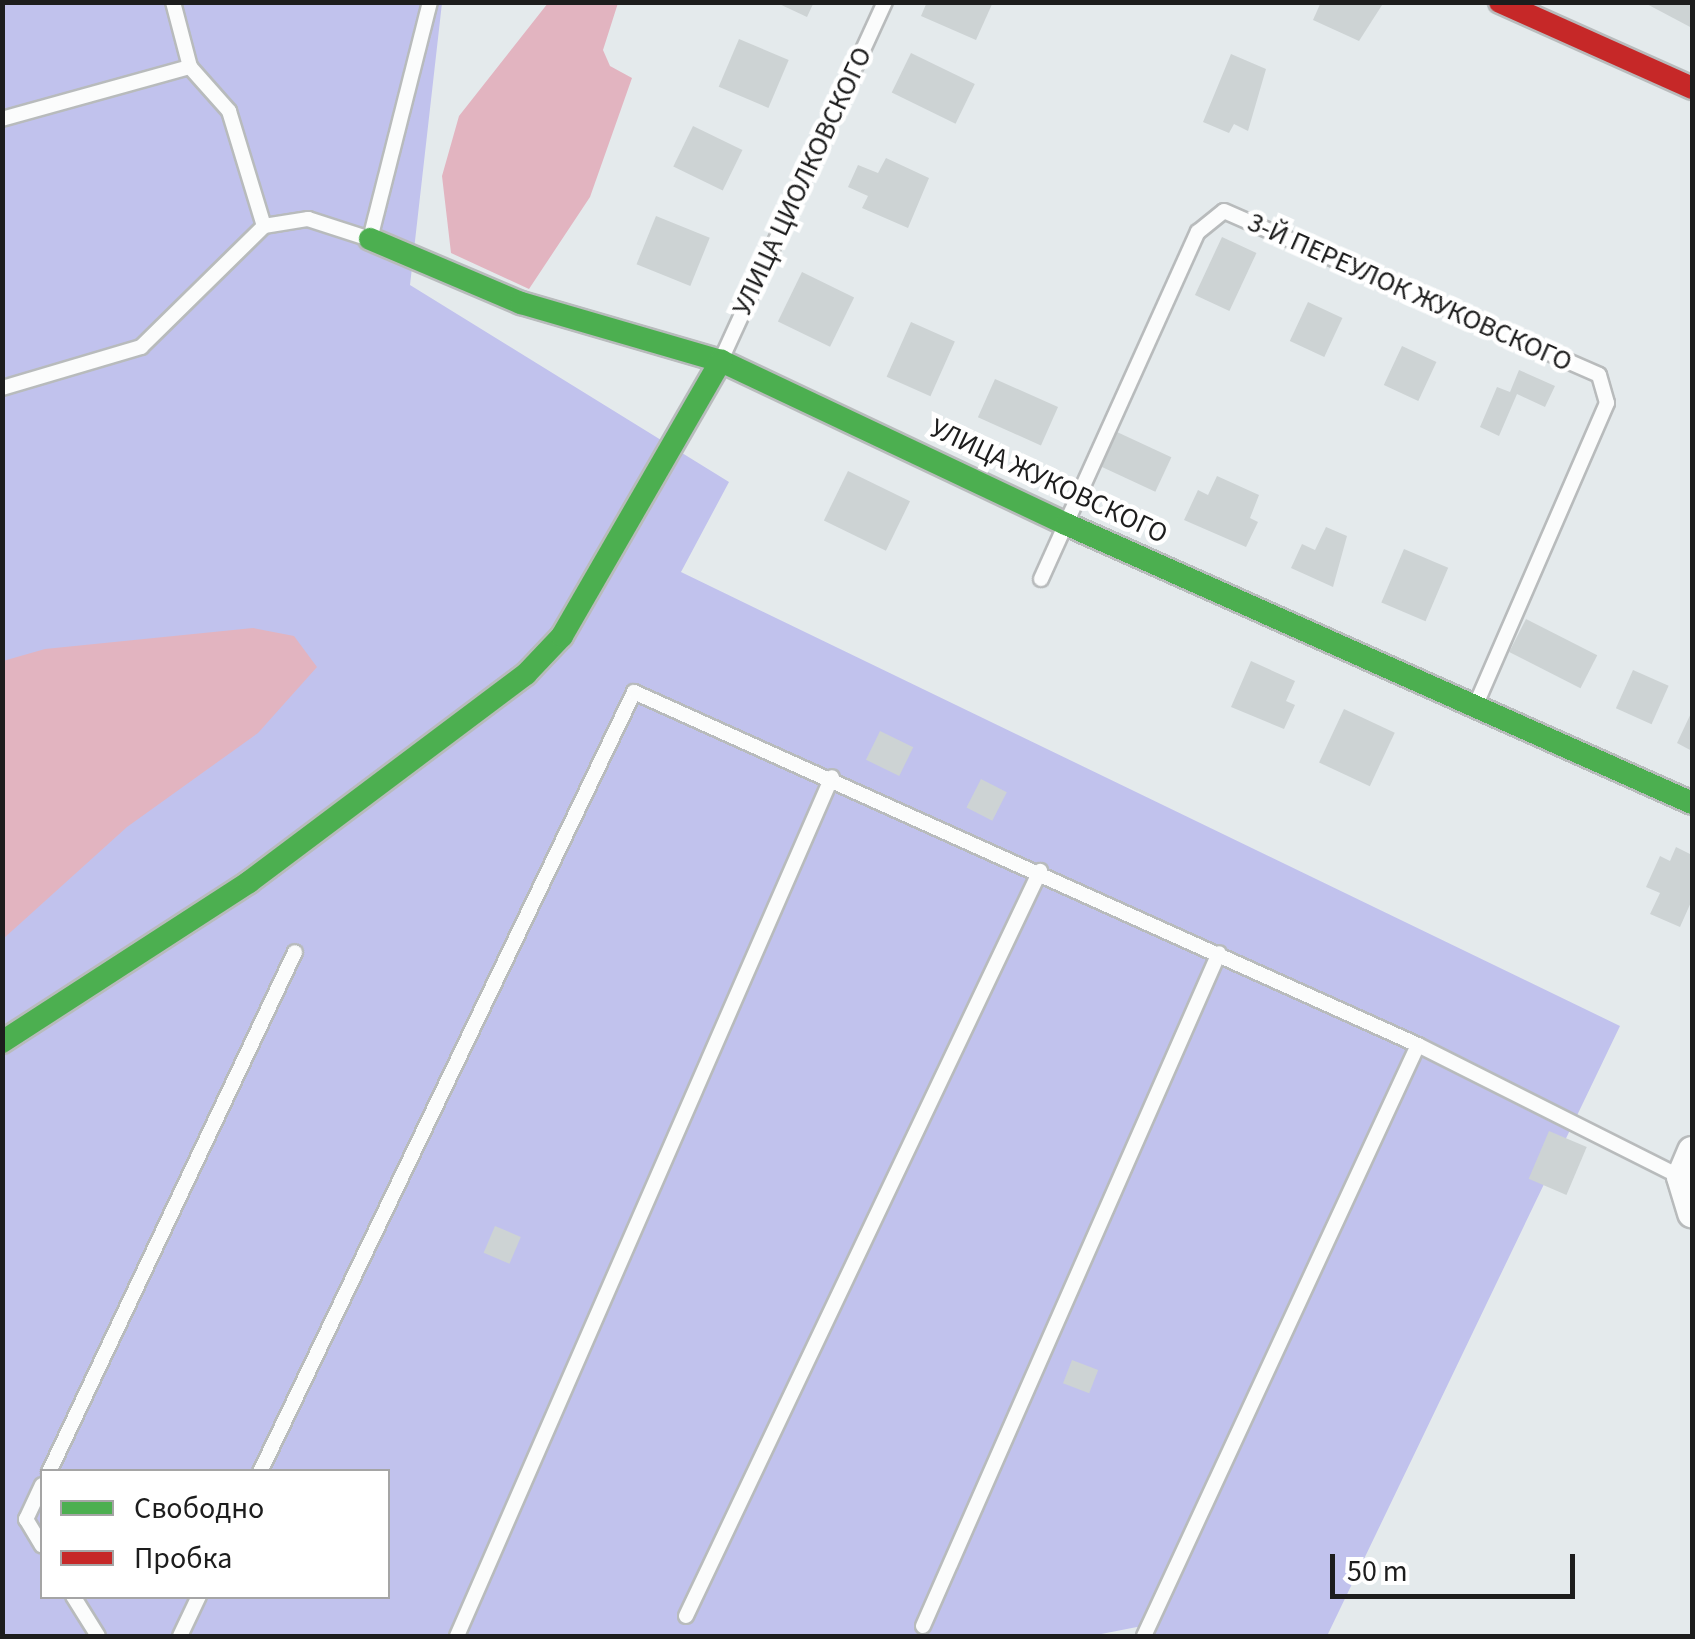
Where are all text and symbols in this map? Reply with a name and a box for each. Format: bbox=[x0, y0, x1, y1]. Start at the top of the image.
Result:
street label: УЛИЦА ЦИОЛКОВСКОГО bbox=[725, 41, 879, 321]
street label: 3-Й ПЕРЕУЛОК ЖУКОВСКОГО bbox=[1243, 205, 1577, 379]
street label: УЛИЦА ЖУКОВСКОГО bbox=[925, 411, 1173, 551]
legend bbox=[40, 1469, 390, 1599]
text: Свободно bbox=[134, 1487, 264, 1530]
scale bar bbox=[1335, 1534, 1580, 1596]
text: Пробка bbox=[134, 1537, 232, 1580]
text: 50 m bbox=[1347, 1550, 1408, 1593]

